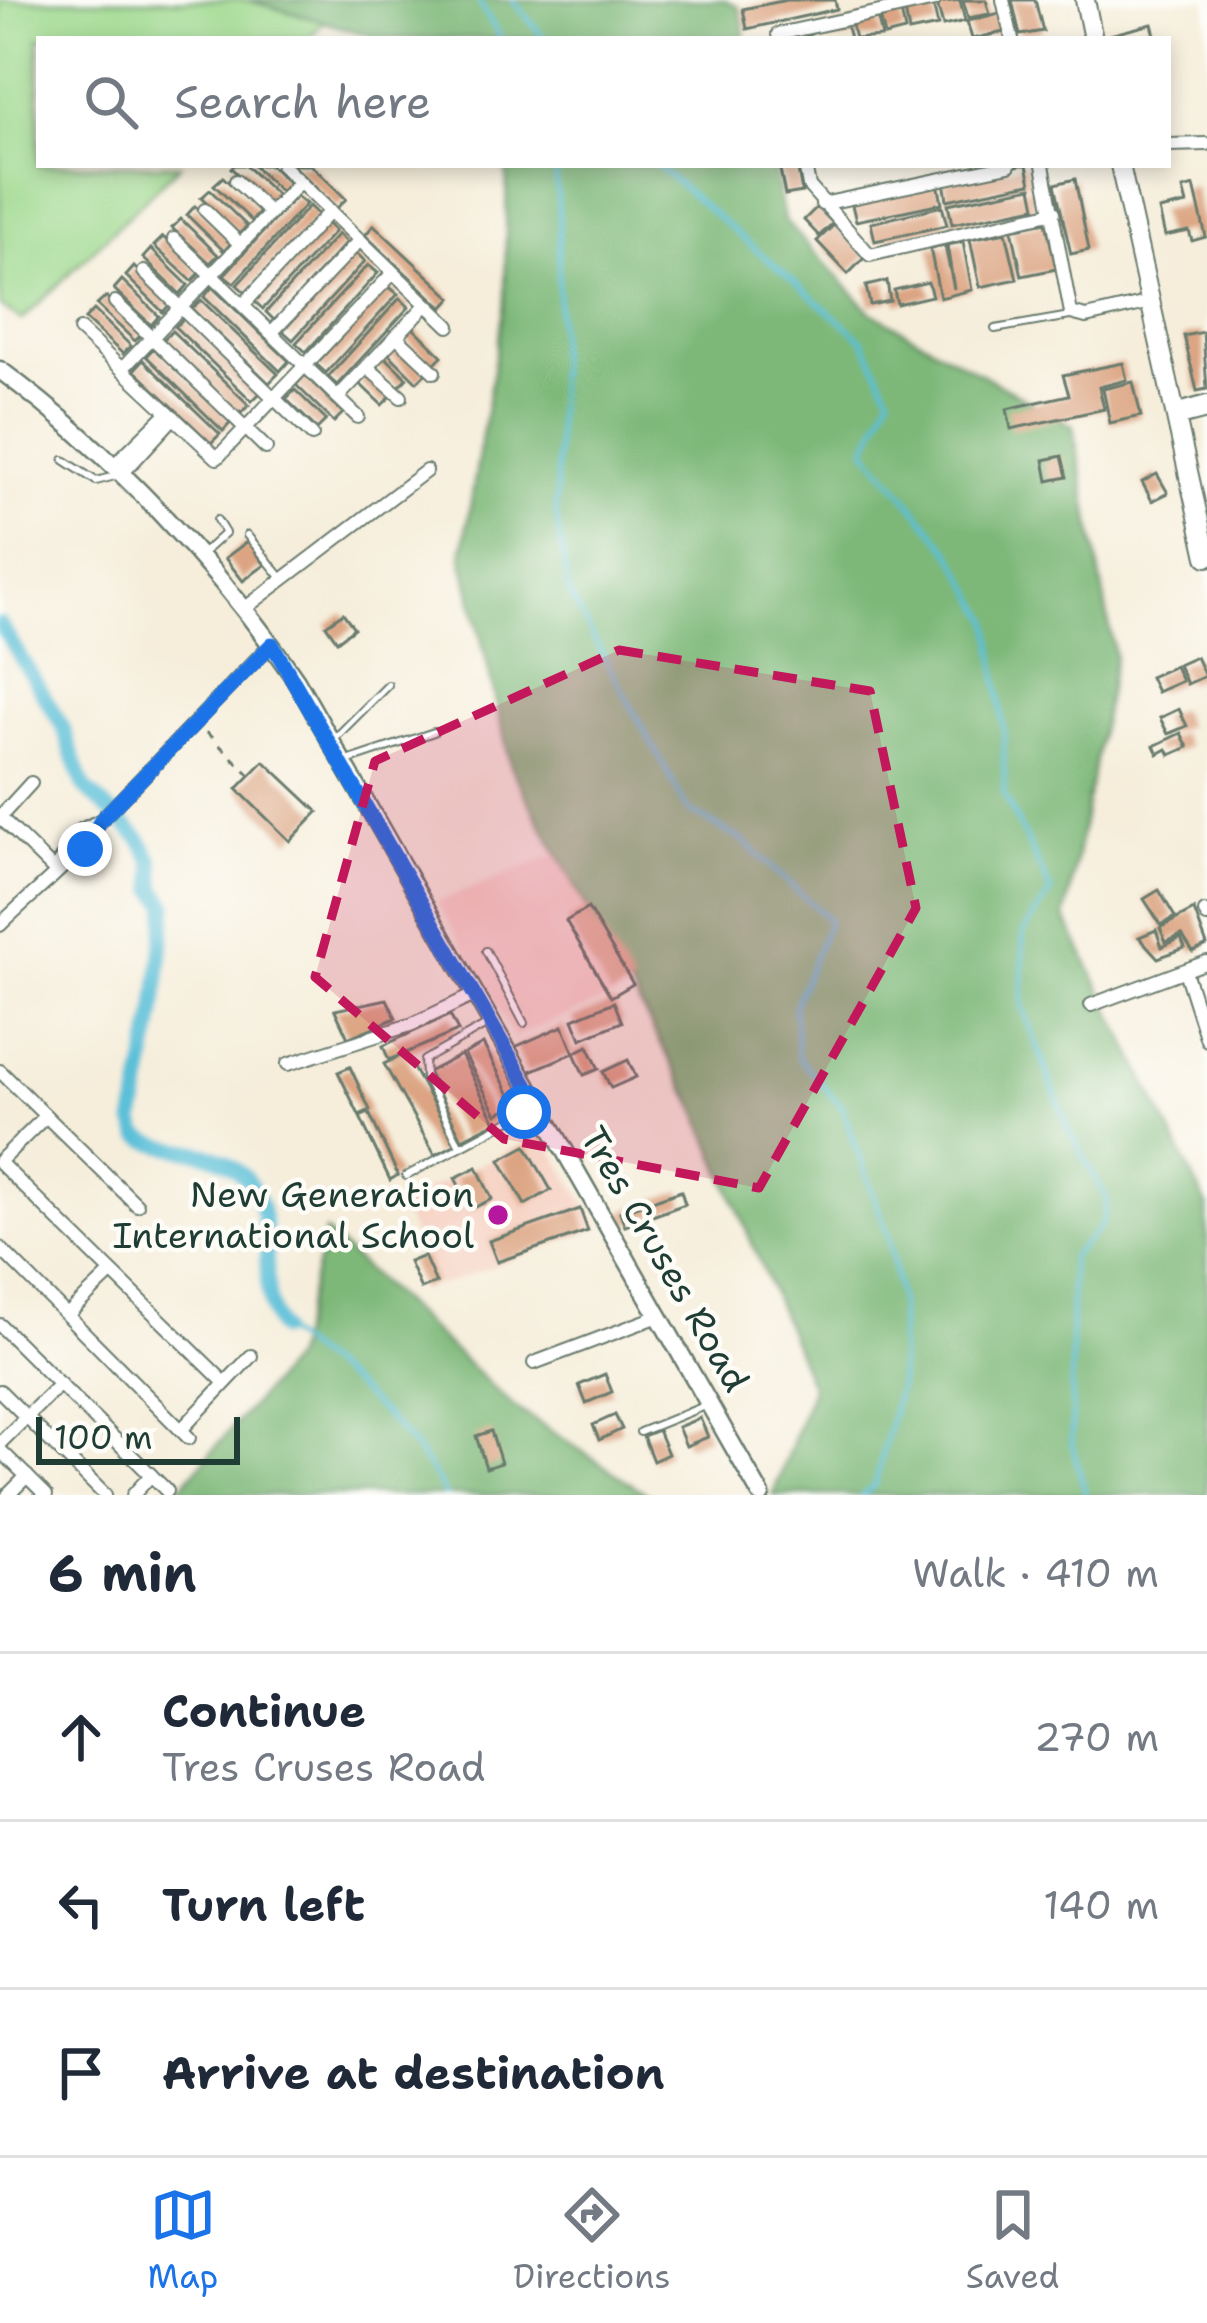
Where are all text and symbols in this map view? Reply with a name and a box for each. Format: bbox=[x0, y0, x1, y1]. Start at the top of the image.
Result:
search box bbox=[36, 36, 1171, 168]
icon: search bbox=[78, 69, 144, 135]
text: Search here bbox=[174, 72, 431, 132]
route end bbox=[58, 822, 112, 876]
route start bbox=[497, 1085, 551, 1139]
street label: Tres Cruses Road bbox=[569, 1117, 761, 1401]
place label: New Generation International School bbox=[112, 1170, 474, 1260]
marker: New Generation International School bbox=[485, 1202, 511, 1228]
scale bar bbox=[36, 1411, 240, 1464]
text: 100 m bbox=[54, 1415, 153, 1460]
text: 6 min bbox=[48, 1539, 197, 1607]
text: Walk · 410 m bbox=[912, 1547, 1159, 1599]
text: Continue bbox=[162, 1681, 366, 1741]
icon: ahead bbox=[48, 1704, 114, 1770]
text: 270 m bbox=[1034, 1711, 1159, 1763]
text: Tres Cruses Road bbox=[162, 1741, 486, 1793]
icon: left bbox=[48, 1872, 114, 1938]
text: Turn left bbox=[162, 1875, 365, 1935]
text: 140 m bbox=[1043, 1879, 1159, 1931]
icon: arrive bbox=[48, 2040, 114, 2106]
text: Arrive at destination bbox=[162, 2043, 665, 2103]
tab: Map bbox=[148, 2182, 218, 2299]
tab: Directions bbox=[513, 2182, 671, 2299]
tab: Saved bbox=[966, 2182, 1059, 2299]

